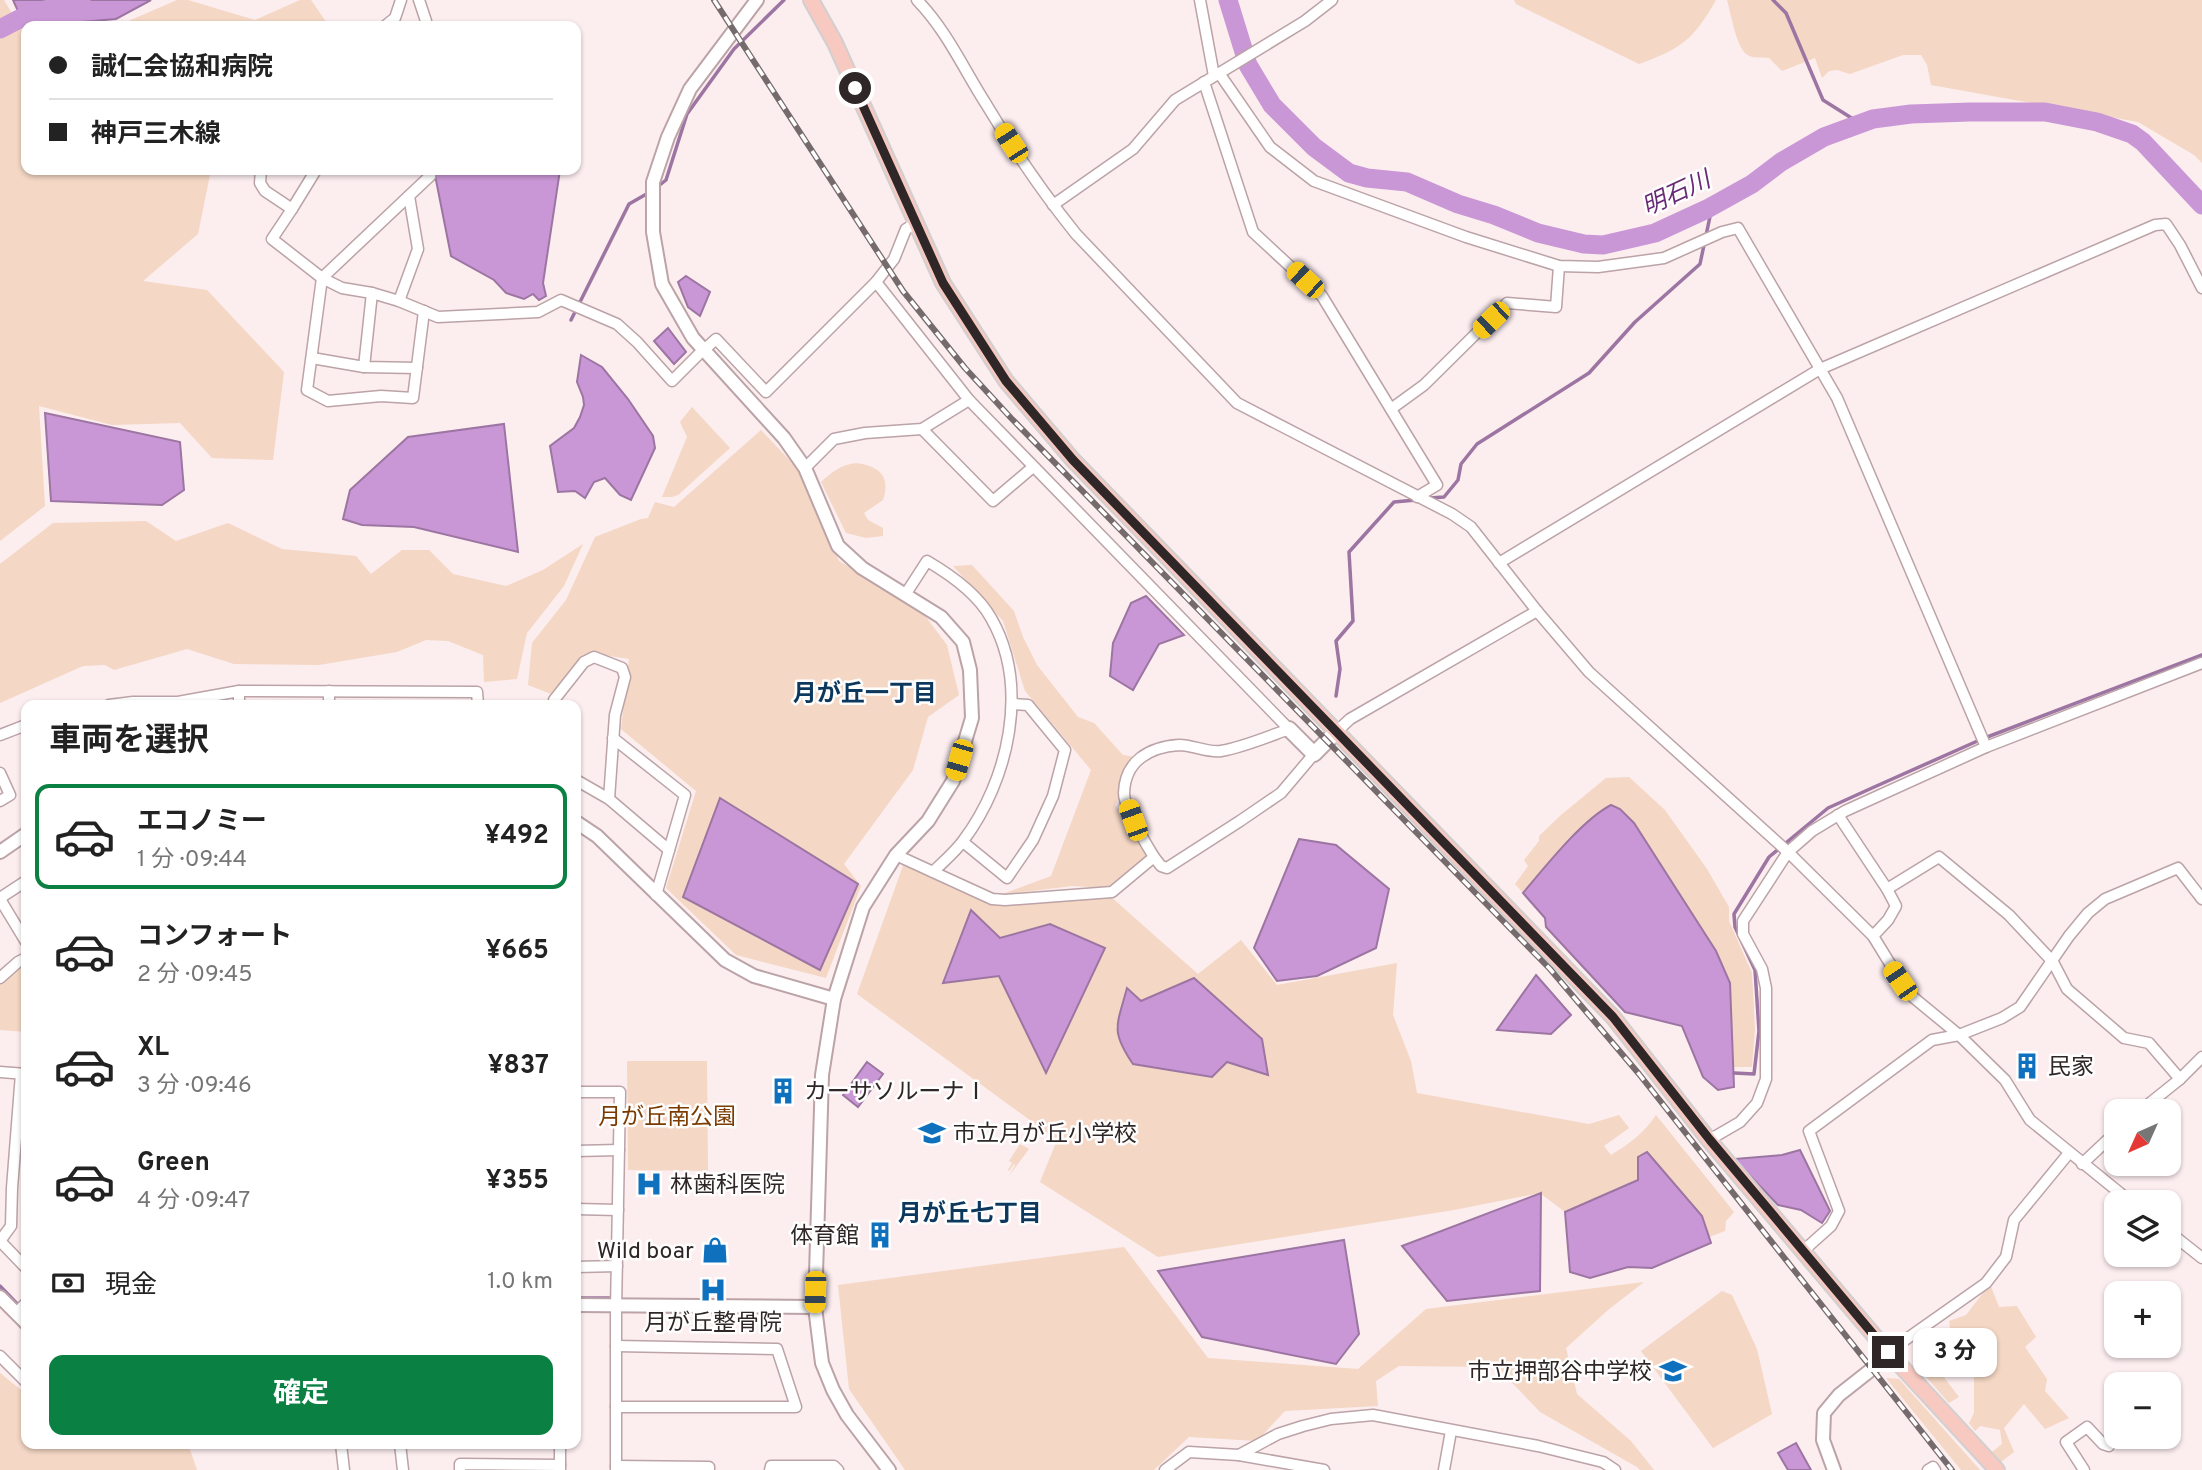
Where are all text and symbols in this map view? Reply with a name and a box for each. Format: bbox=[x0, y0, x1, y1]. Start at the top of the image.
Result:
text: 誠仁会協和病院 bbox=[91, 52, 273, 85]
route start bbox=[839, 72, 871, 104]
text: 神戸三木線 bbox=[91, 119, 221, 152]
car bbox=[991, 120, 1032, 166]
water label: 明石川 bbox=[1638, 165, 1719, 224]
car bbox=[1283, 258, 1328, 302]
car bbox=[1469, 298, 1514, 342]
district label: 月が丘一丁目 bbox=[793, 680, 937, 710]
text: 車両を選択 bbox=[49, 722, 209, 762]
car bbox=[944, 737, 975, 783]
car bbox=[1116, 797, 1151, 843]
icon: car bbox=[53, 805, 116, 868]
text: エコノミー bbox=[137, 806, 267, 839]
text: ¥492 bbox=[485, 820, 549, 853]
text: 1 分 · 09:44 bbox=[137, 846, 247, 875]
icon: car bbox=[53, 920, 116, 983]
text: コンフォート bbox=[137, 921, 292, 954]
text: ¥665 bbox=[485, 935, 549, 968]
car bbox=[1880, 958, 1921, 1004]
text: 2 分 · 09:45 bbox=[137, 961, 253, 990]
text: XL bbox=[137, 1032, 169, 1065]
icon: car bbox=[53, 1035, 116, 1098]
text: ¥837 bbox=[488, 1050, 549, 1083]
building icon: 民家 bbox=[2012, 1051, 2042, 1081]
place label: 民家 bbox=[2048, 1054, 2094, 1083]
text: 3 分 · 09:46 bbox=[137, 1072, 252, 1101]
building icon: カーサソルーナⅠ bbox=[768, 1076, 798, 1106]
place label: カーサソルーナⅠ bbox=[804, 1079, 988, 1108]
north arrow bbox=[2104, 1099, 2180, 1176]
map controls bbox=[2104, 1099, 2181, 1449]
park label: 月が丘南公園 bbox=[598, 1104, 736, 1133]
school or university icon: 市立月が丘小学校 bbox=[917, 1118, 947, 1148]
place label: 市立月が丘小学校 bbox=[953, 1121, 1137, 1150]
text: Green bbox=[137, 1147, 210, 1180]
icon: car bbox=[53, 1150, 116, 1213]
text: ¥355 bbox=[486, 1165, 549, 1198]
hospital icon: 林歯科医院 bbox=[634, 1169, 664, 1199]
place label: 林歯科医院 bbox=[670, 1172, 785, 1201]
text: 4 分 · 09:47 bbox=[137, 1187, 250, 1216]
button: layers bbox=[2104, 1190, 2181, 1267]
district label: 月が丘七丁目 bbox=[898, 1200, 1042, 1230]
building icon: 体育館 bbox=[865, 1220, 895, 1250]
place label: 体育館 bbox=[790, 1223, 859, 1252]
shop icon: Wild boar bbox=[700, 1235, 730, 1265]
place label: Wild boar bbox=[597, 1238, 694, 1267]
icon: cash bbox=[49, 1264, 87, 1302]
text: 1.0 km bbox=[487, 1268, 553, 1297]
text: 現金 bbox=[105, 1270, 157, 1303]
car bbox=[804, 1271, 827, 1313]
hospital icon: 月が丘整骨院 bbox=[698, 1275, 728, 1305]
button: + bbox=[2104, 1281, 2181, 1358]
place label: 月が丘整骨院 bbox=[644, 1310, 782, 1339]
callout: 3 分 bbox=[1912, 1328, 1996, 1376]
route end bbox=[1872, 1336, 1904, 1368]
text: 3 分 bbox=[1934, 1338, 1976, 1367]
button: 確定 bbox=[49, 1355, 553, 1435]
school or university icon: 市立押部谷中学校 bbox=[1658, 1356, 1688, 1386]
place label: 市立押部谷中学校 bbox=[1468, 1359, 1652, 1388]
button: − bbox=[2104, 1372, 2181, 1449]

